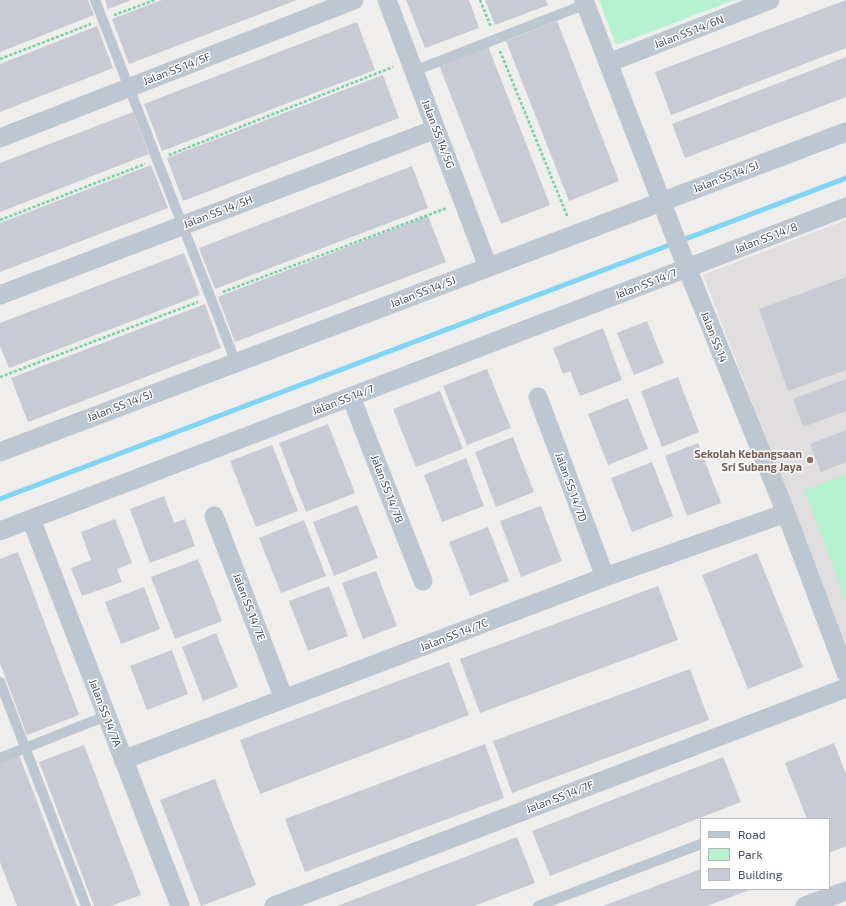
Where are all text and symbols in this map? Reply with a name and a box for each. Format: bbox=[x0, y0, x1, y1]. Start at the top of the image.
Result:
street label: Jalan SS 14/6N bbox=[652, 13, 726, 51]
street label: Jalan SS 14/5F bbox=[141, 50, 213, 88]
street label: Jalan SS 14/5G bbox=[419, 98, 457, 170]
street label: Jalan SS 14/5J bbox=[691, 158, 761, 196]
street label: Jalan SS 14/5H bbox=[182, 193, 254, 231]
street label: Jalan SS 14/8 bbox=[733, 220, 799, 256]
street label: Jalan SS 14/7 bbox=[613, 266, 679, 302]
street label: Jalan SS 14/5J bbox=[388, 273, 458, 311]
street label: Jalan SS 14 bbox=[698, 310, 730, 364]
street label: Jalan SS 14/7 bbox=[310, 382, 376, 418]
street label: Jalan SS 14/5J bbox=[85, 387, 155, 425]
place label: Sekolah Kebangsaan Sri Subang Jaya bbox=[694, 447, 802, 473]
street label: Jalan SS 14/7D bbox=[552, 451, 590, 523]
street label: Jalan SS 14/7B bbox=[368, 453, 406, 525]
marker: Sekolah Kebangsaan Sri Subang Jaya bbox=[805, 455, 815, 465]
street label: Jalan SS 14/7E bbox=[230, 571, 268, 643]
street label: Jalan SS 14/7C bbox=[418, 616, 490, 654]
street label: Jalan SS 14/7A bbox=[86, 677, 124, 749]
street label: Jalan SS 14/7F bbox=[524, 778, 596, 816]
legend bbox=[700, 818, 830, 890]
text: Road bbox=[738, 827, 766, 841]
text: Park bbox=[738, 847, 763, 861]
text: Building bbox=[738, 867, 782, 881]

